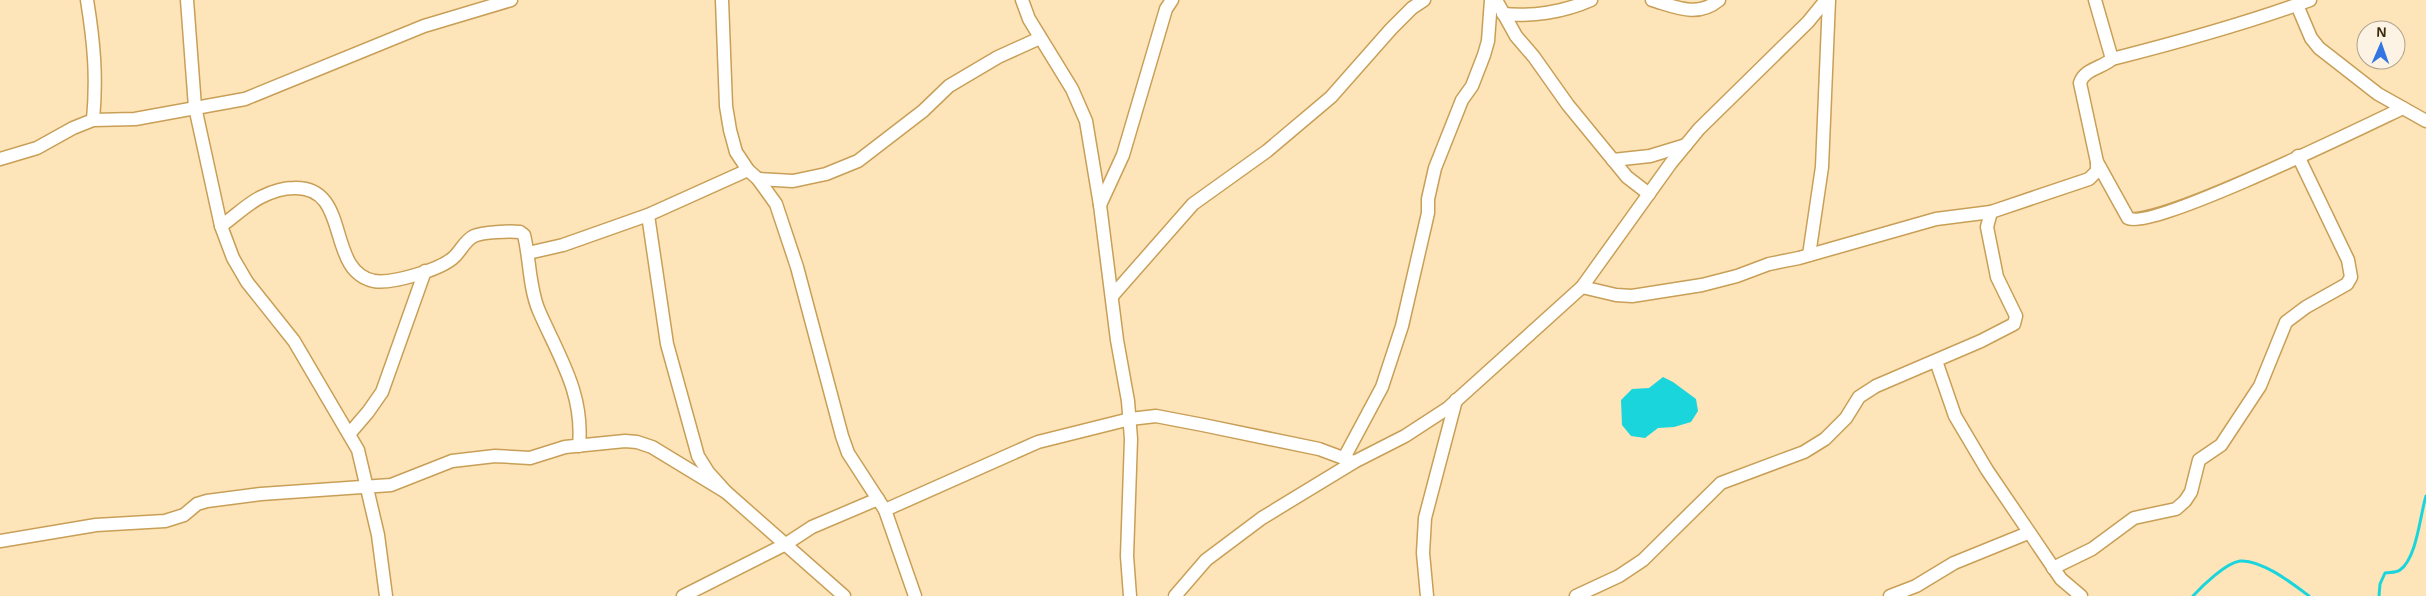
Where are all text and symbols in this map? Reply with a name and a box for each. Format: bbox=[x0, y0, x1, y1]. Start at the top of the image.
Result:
north arrow bbox=[2356, 20, 2406, 70]
text: N bbox=[2376, 24, 2387, 40]

